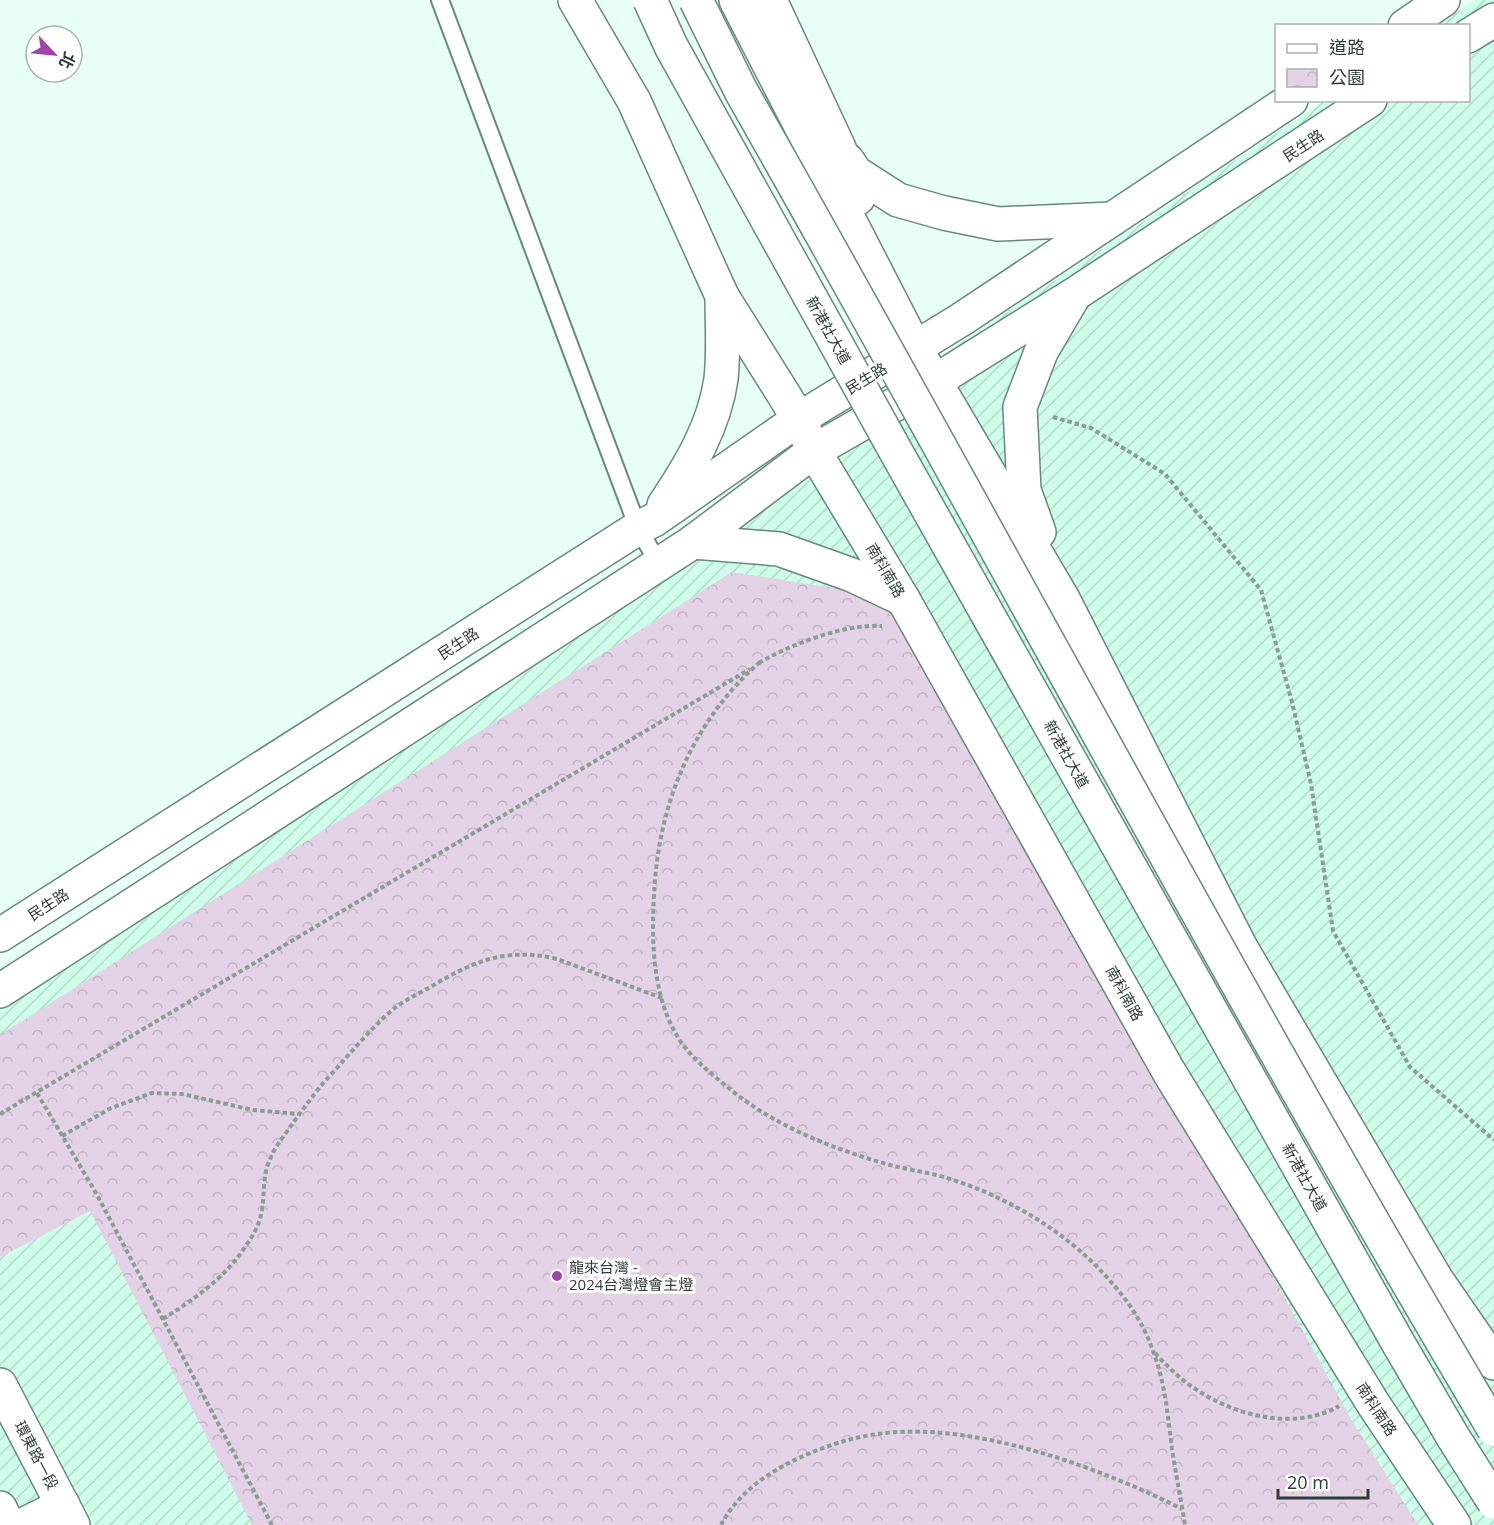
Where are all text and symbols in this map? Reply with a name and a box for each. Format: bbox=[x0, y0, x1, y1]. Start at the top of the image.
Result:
north arrow bbox=[24, 24, 84, 84]
legend bbox=[1275, 24, 1470, 102]
text: 道路 bbox=[1329, 35, 1365, 59]
text: 北 bbox=[54, 49, 81, 73]
text: 公園 bbox=[1329, 65, 1365, 89]
street label: 民生路 bbox=[1279, 124, 1327, 166]
street label: 新港社大道 bbox=[802, 292, 856, 368]
street label: 民生路 bbox=[842, 358, 890, 398]
street label: 南科南路 bbox=[862, 539, 910, 601]
street label: 民生路 bbox=[434, 622, 482, 664]
street label: 新港社大道 bbox=[1040, 716, 1094, 792]
street label: 民生路 bbox=[24, 883, 72, 925]
street label: 南科南路 bbox=[1102, 962, 1148, 1024]
street label: 新港社大道 bbox=[1278, 1139, 1332, 1215]
place label: 龍來台灣 - 2024台灣燈會主燈 bbox=[569, 1257, 693, 1294]
marker: 龍來台灣 - 2024台灣燈會主燈 bbox=[550, 1269, 564, 1283]
street label: 南科南路 bbox=[1352, 1378, 1402, 1440]
street label: 環東路一段 bbox=[11, 1417, 63, 1493]
scale bar bbox=[1278, 1462, 1368, 1500]
text: 20 m bbox=[1287, 1470, 1329, 1494]

